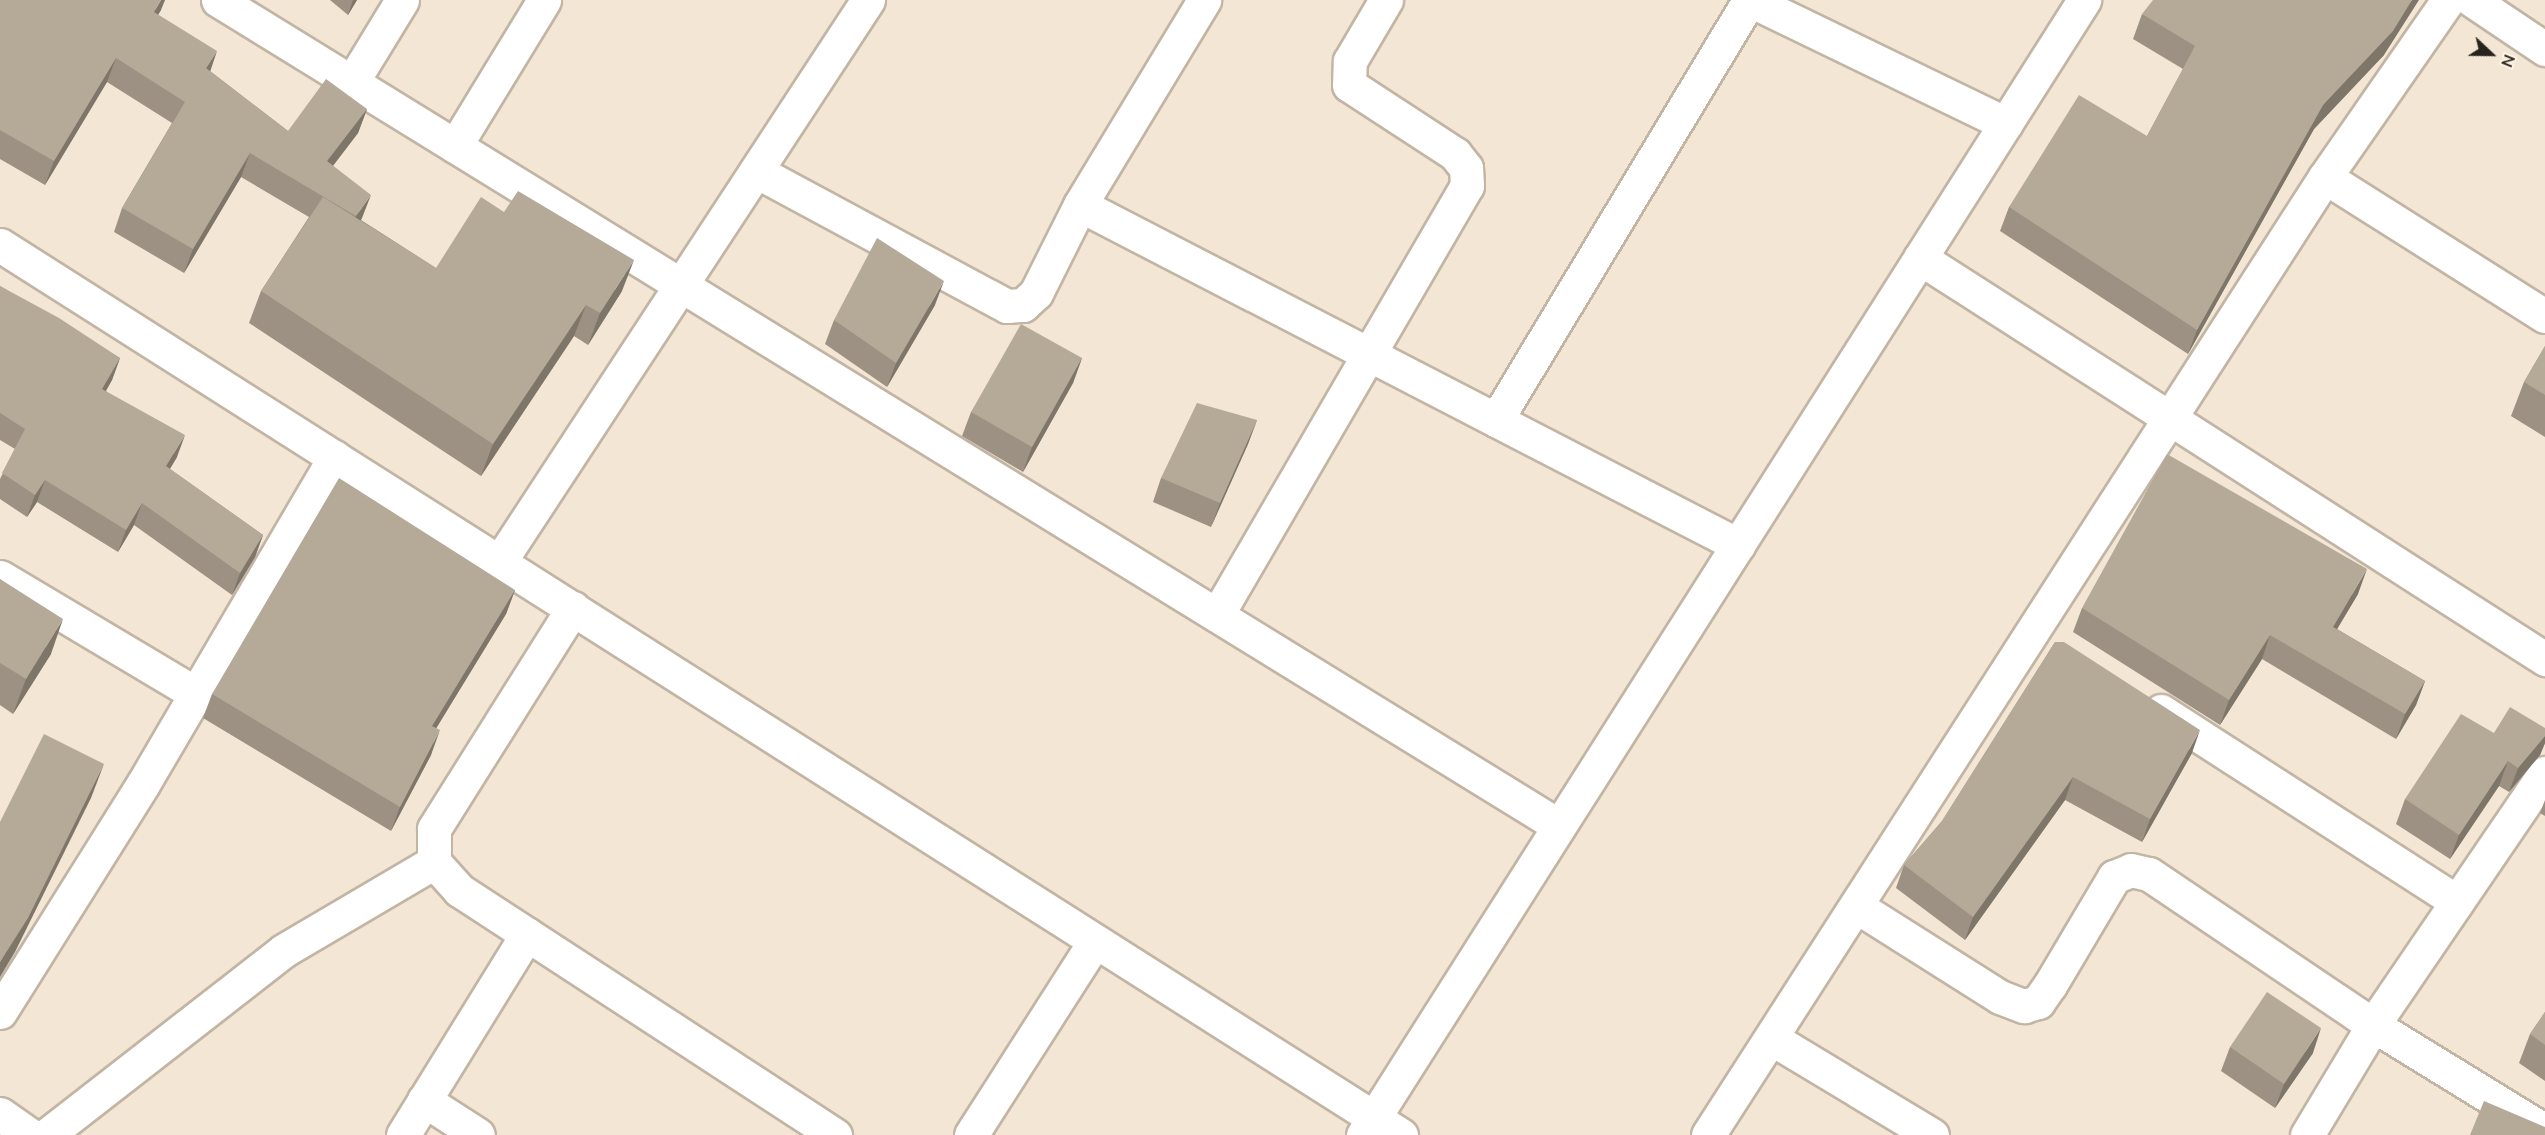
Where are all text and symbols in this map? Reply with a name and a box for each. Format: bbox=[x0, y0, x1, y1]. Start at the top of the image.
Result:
north arrow bbox=[2461, 24, 2521, 84]
text: N bbox=[2495, 51, 2520, 70]

